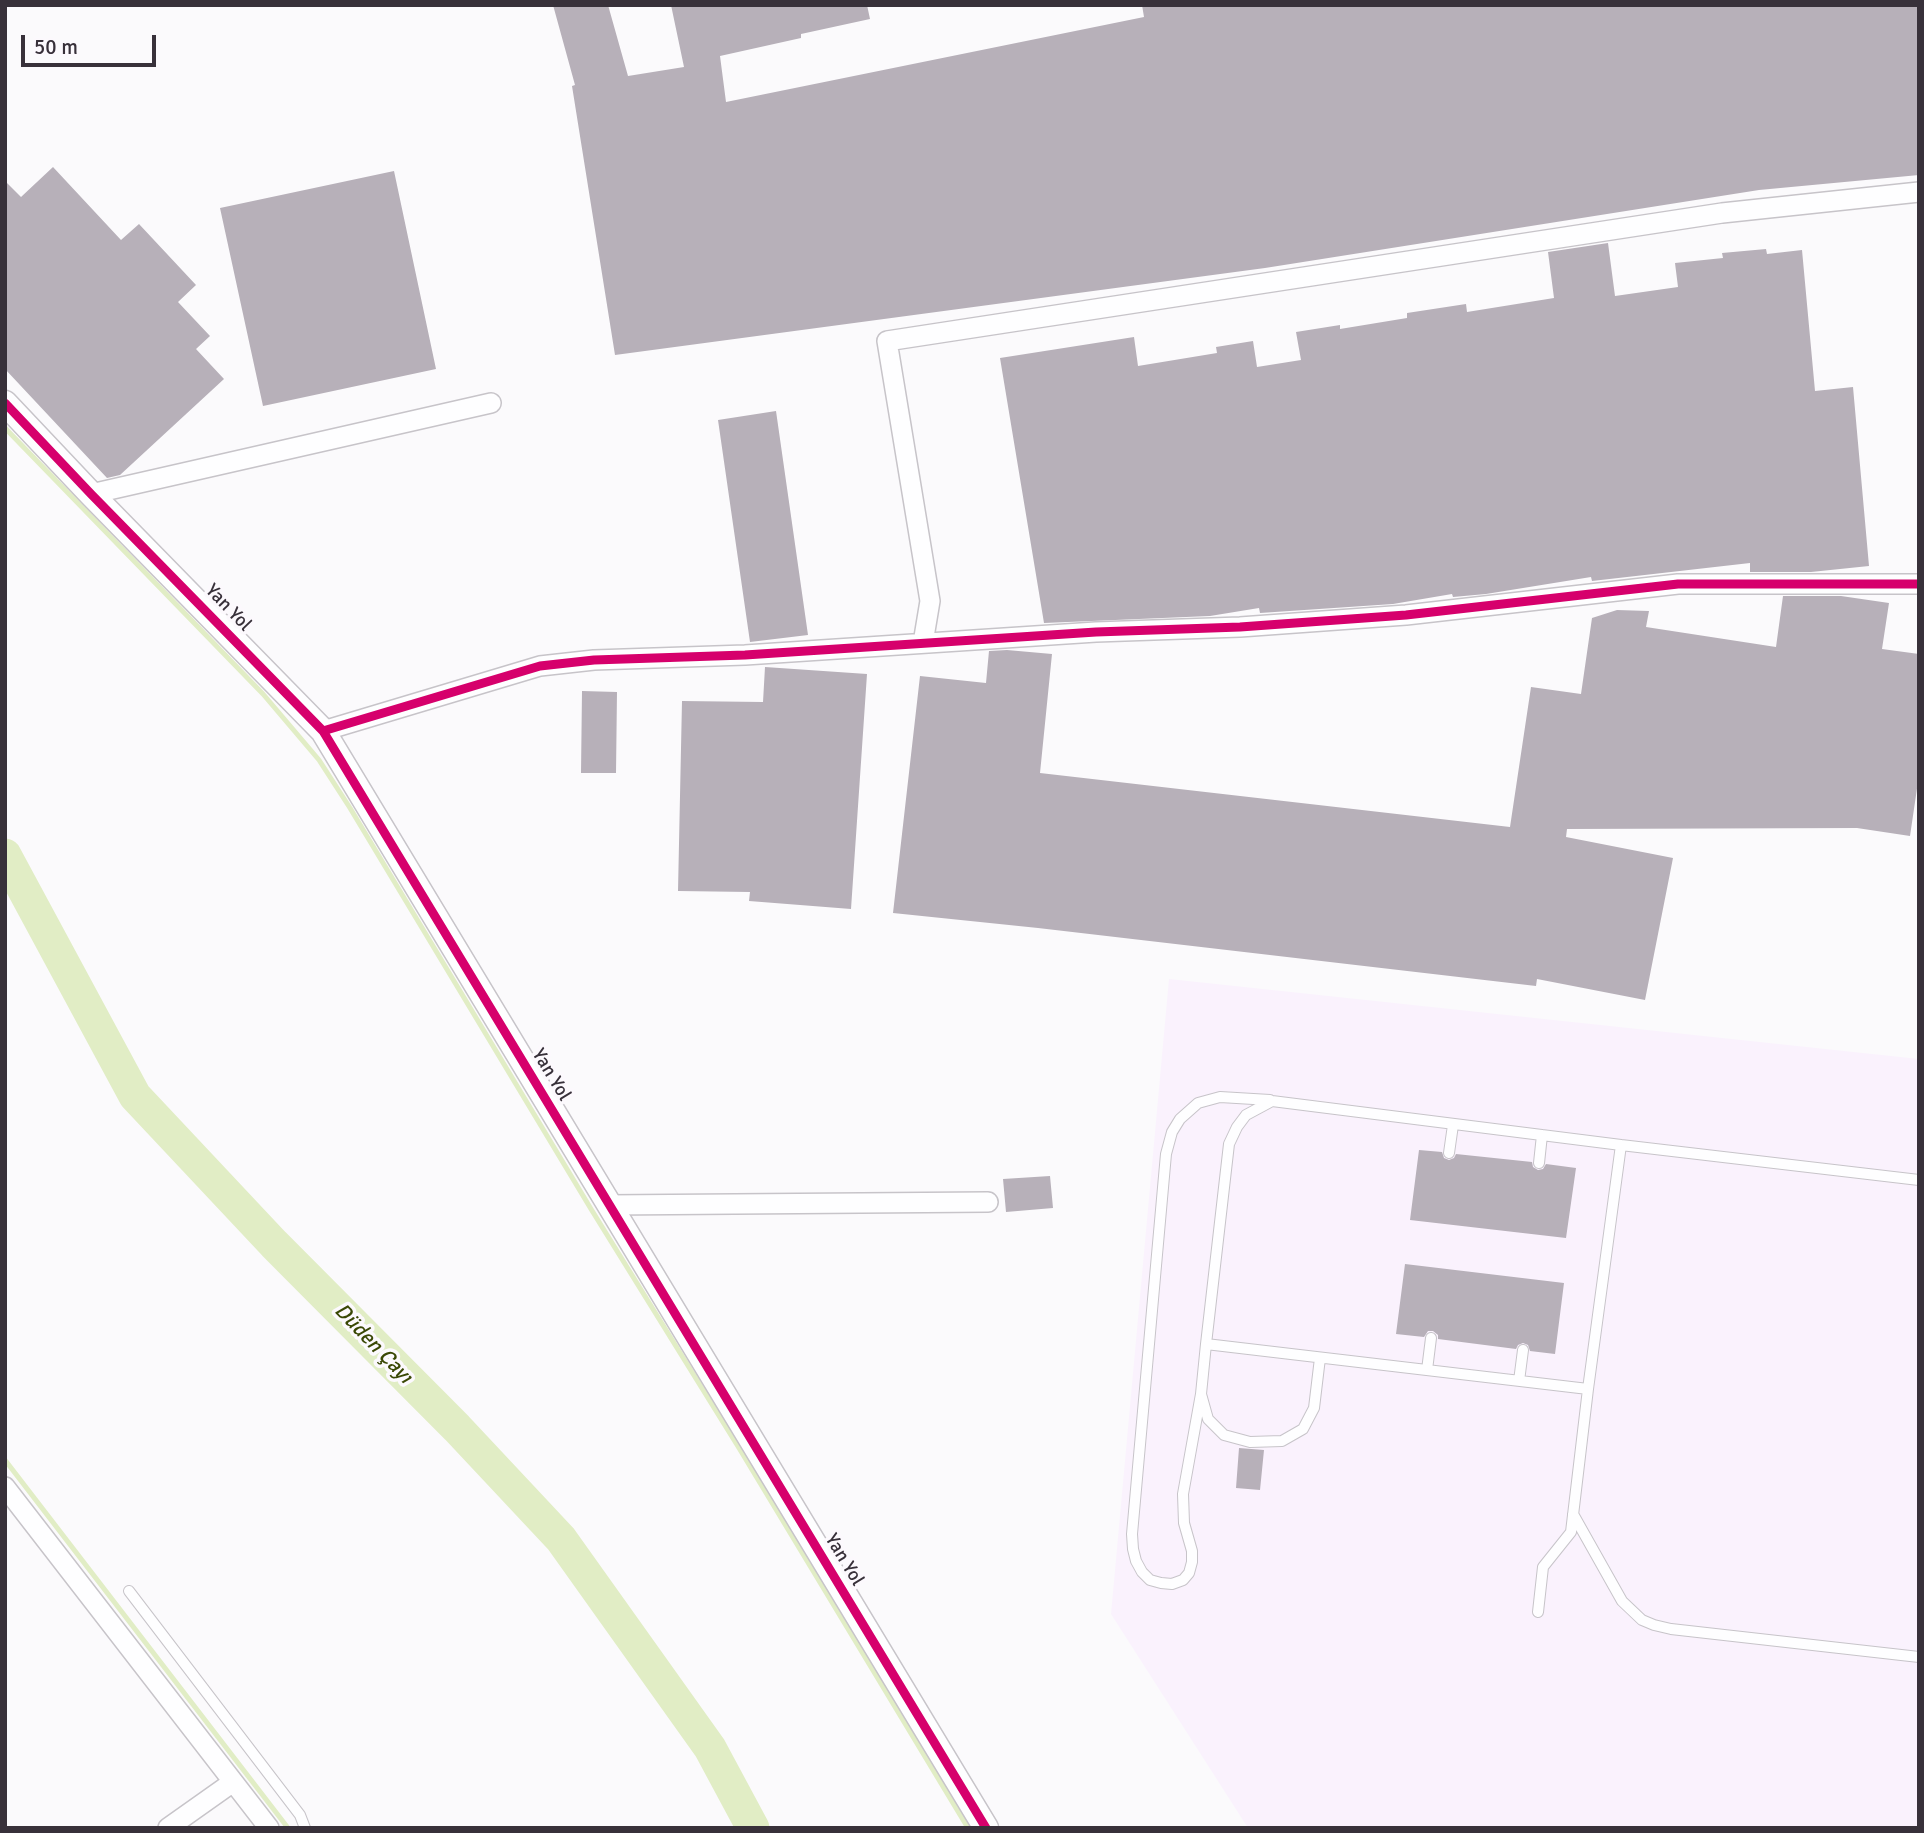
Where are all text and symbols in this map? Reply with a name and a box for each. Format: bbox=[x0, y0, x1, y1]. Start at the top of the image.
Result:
scale bar bbox=[24, 21, 159, 65]
text: 50 m bbox=[34, 34, 78, 60]
street label: Yan Yol bbox=[200, 580, 256, 636]
street label: Yan Yol bbox=[527, 1045, 575, 1105]
water label: Düden Çayı bbox=[329, 1299, 417, 1389]
street label: Yan Yol bbox=[820, 1530, 868, 1590]

